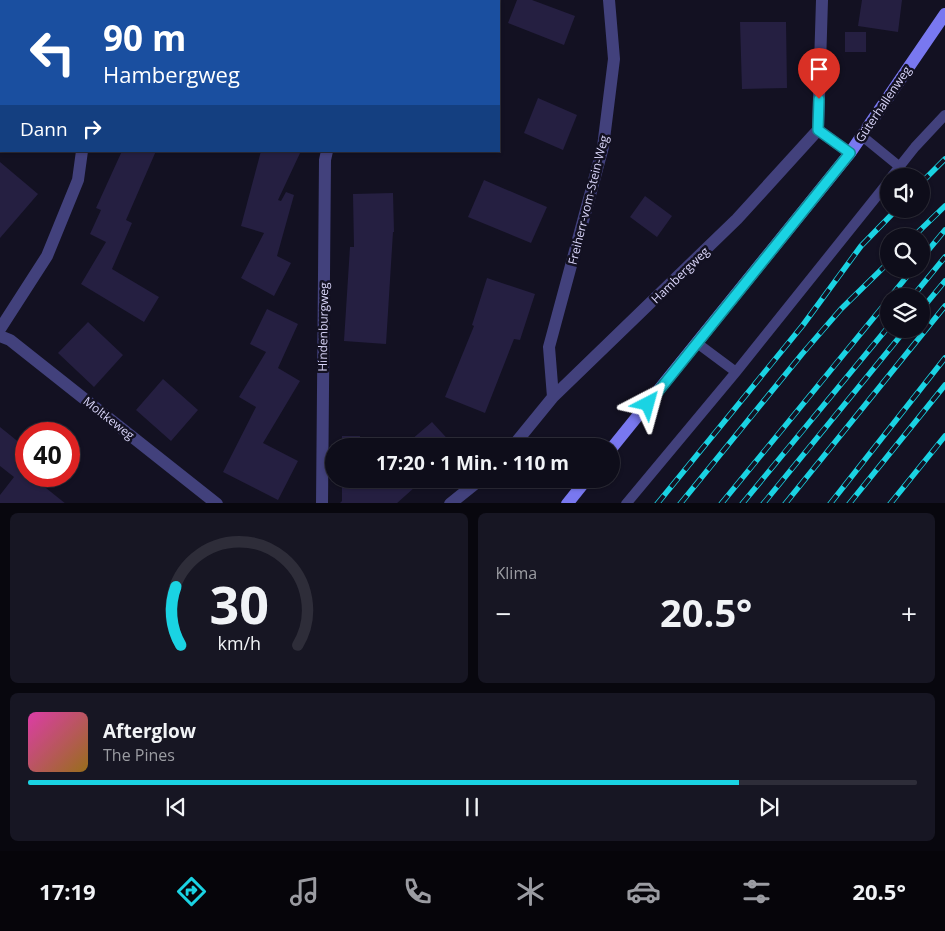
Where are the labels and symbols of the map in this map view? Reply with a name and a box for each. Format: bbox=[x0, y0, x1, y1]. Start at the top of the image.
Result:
pin bbox=[798, 48, 840, 99]
street label: Güterhallenweg bbox=[851, 62, 915, 146]
street label: Freiherr-vom-Stein-Weg bbox=[564, 133, 612, 267]
street label: Hambergweg bbox=[647, 243, 713, 307]
street label: Hindenburgweg bbox=[314, 282, 332, 372]
position arrow bbox=[621, 377, 673, 429]
street label: Moltkeweg bbox=[80, 393, 139, 444]
speed limit sign: 40 bbox=[15, 422, 80, 487]

